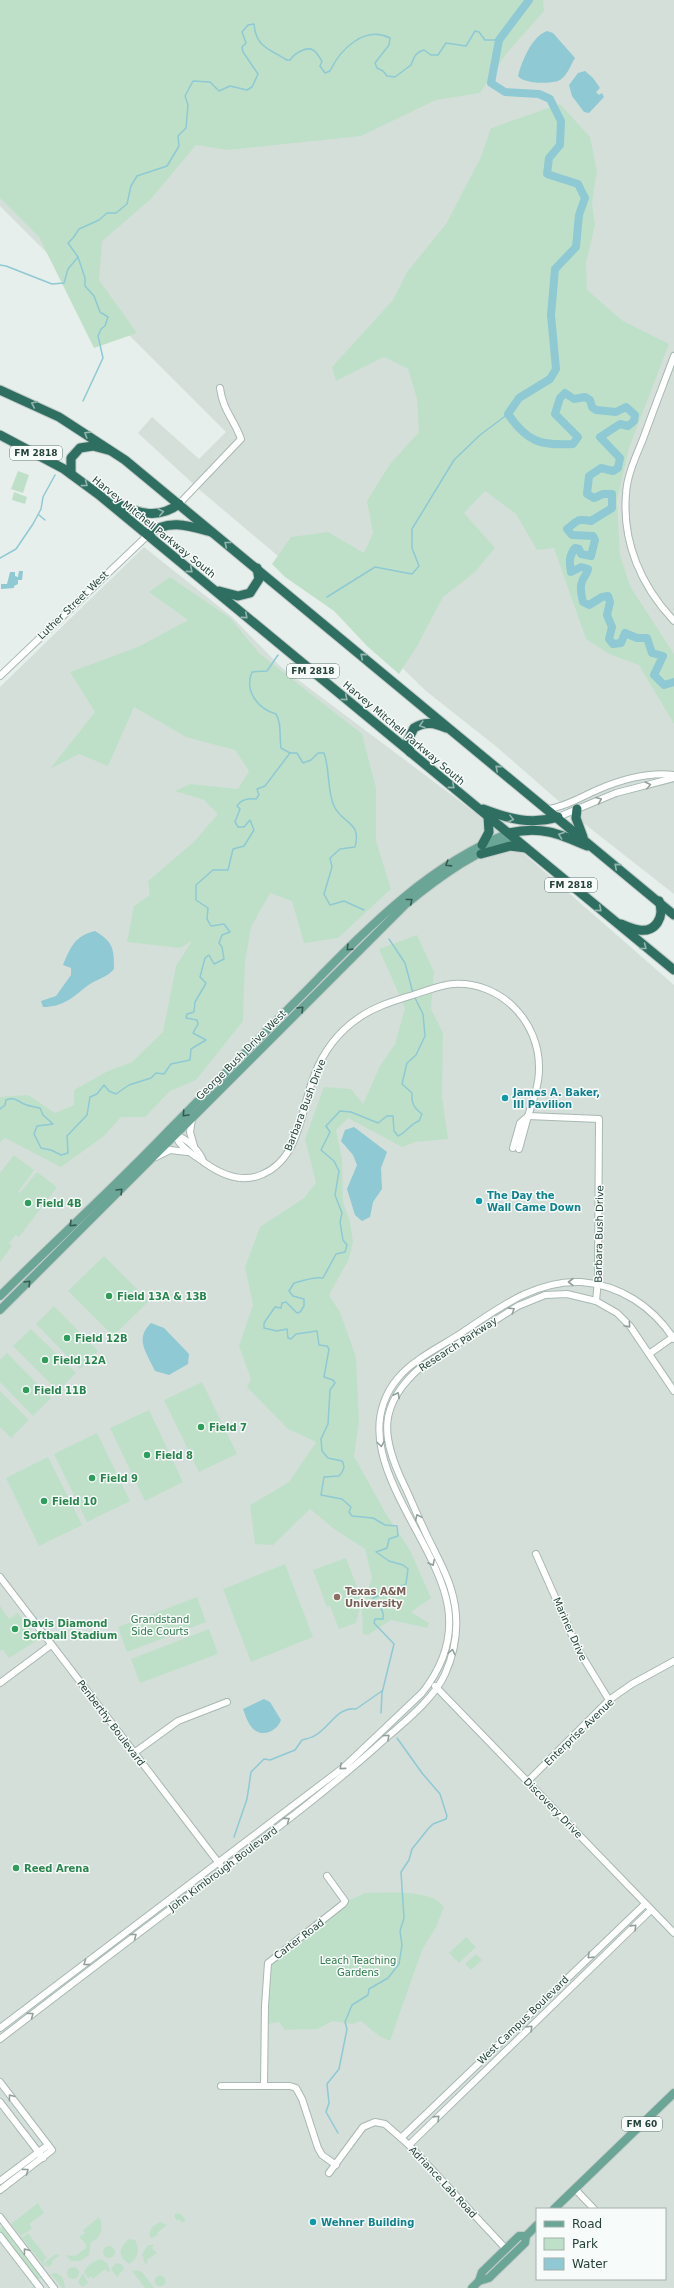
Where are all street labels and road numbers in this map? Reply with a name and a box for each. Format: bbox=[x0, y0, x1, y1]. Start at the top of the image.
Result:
road number: FM 2818 bbox=[10, 446, 62, 460]
street label: Harvey Mitchell Parkway South bbox=[90, 474, 218, 580]
street label: Luther Street West bbox=[36, 568, 111, 641]
road number: FM 2818 bbox=[287, 664, 339, 678]
street label: Harvey Mitchell Parkway South bbox=[341, 679, 467, 787]
road number: FM 2818 bbox=[545, 878, 597, 892]
street label: George Bush Drive West bbox=[194, 1008, 288, 1102]
street label: Barbara Bush Drive bbox=[282, 1057, 328, 1153]
street label: Barbara Bush Drive bbox=[593, 1185, 605, 1283]
street label: Research Parkway bbox=[417, 1315, 499, 1373]
street label: Mariner Drive bbox=[551, 1596, 589, 1662]
street label: Penberthy Boulevard bbox=[75, 1678, 147, 1768]
street label: Enterprise Avenue bbox=[542, 1696, 616, 1768]
street label: Discovery Drive bbox=[522, 1776, 584, 1840]
street label: John Kimbrough Boulevard bbox=[166, 1825, 279, 1914]
street label: Carter Road bbox=[272, 1917, 326, 1961]
street label: West Campus Boulevard bbox=[475, 1974, 571, 2066]
road number: FM 60 bbox=[622, 2117, 662, 2131]
street label: Adriance Lab Road bbox=[407, 2144, 479, 2220]

